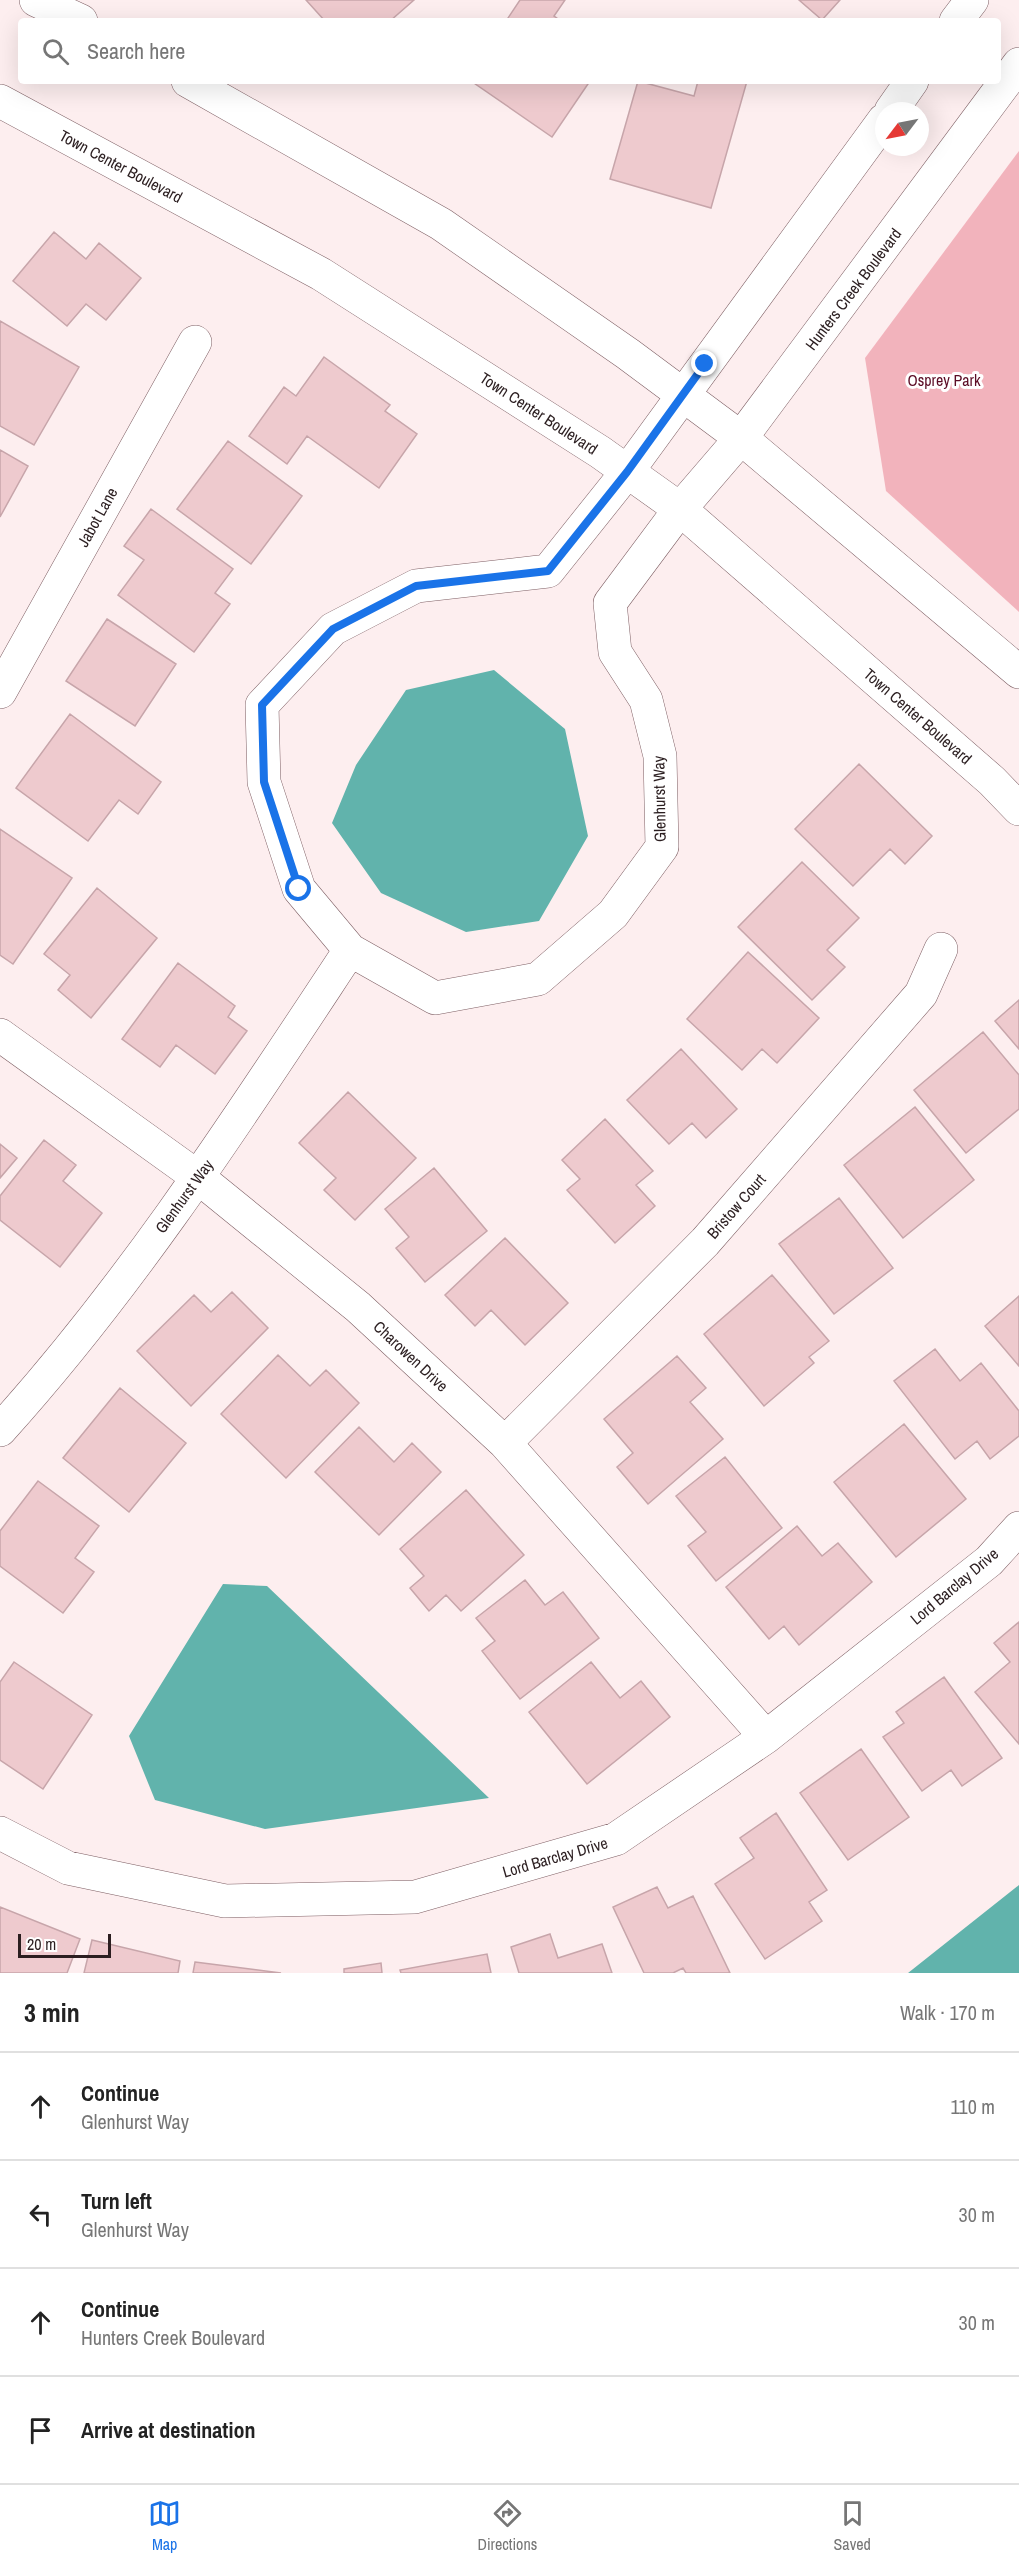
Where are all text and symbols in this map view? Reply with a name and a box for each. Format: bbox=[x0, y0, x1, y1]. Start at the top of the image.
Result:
search box bbox=[18, 18, 1001, 84]
icon: search bbox=[39, 35, 72, 68]
text: Search here bbox=[87, 36, 185, 66]
north arrow bbox=[875, 102, 929, 156]
street label: Town Center Boulevard bbox=[56, 124, 186, 208]
street label: Hunters Creek Boulevard bbox=[800, 224, 906, 354]
route end bbox=[691, 350, 717, 376]
street label: Town Center Boulevard bbox=[476, 367, 602, 459]
park label: Osprey Park bbox=[908, 369, 981, 391]
street label: Jabot Lane bbox=[72, 483, 122, 551]
street label: Town Center Boulevard bbox=[859, 663, 977, 769]
street label: Glenhurst Way bbox=[647, 755, 671, 842]
route start bbox=[285, 875, 311, 901]
street label: Glenhurst Way bbox=[150, 1154, 219, 1237]
street label: Bristow Court bbox=[702, 1169, 771, 1243]
street label: Charowen Drive bbox=[369, 1316, 453, 1396]
street label: Lord Barclay Drive bbox=[905, 1543, 1003, 1629]
street label: Lord Barclay Drive bbox=[500, 1831, 610, 1883]
scale bar bbox=[18, 1931, 111, 1958]
text: 20 m bbox=[27, 1933, 56, 1955]
text: 3 min bbox=[24, 1995, 80, 2030]
text: Walk · 170 m bbox=[900, 1999, 995, 2026]
text: Continue bbox=[81, 2078, 159, 2108]
icon: ahead bbox=[24, 2090, 57, 2123]
text: 110 m bbox=[951, 2093, 995, 2120]
text: Glenhurst Way bbox=[81, 2108, 189, 2135]
text: Turn left bbox=[81, 2186, 152, 2216]
icon: left bbox=[24, 2198, 57, 2231]
text: 30 m bbox=[959, 2201, 995, 2228]
text: Glenhurst Way bbox=[81, 2216, 189, 2243]
text: Continue bbox=[81, 2294, 159, 2324]
icon: ahead bbox=[24, 2306, 57, 2339]
text: 30 m bbox=[959, 2309, 995, 2336]
text: Hunters Creek Boulevard bbox=[81, 2324, 265, 2351]
icon: arrive bbox=[24, 2414, 57, 2447]
text: Arrive at destination bbox=[81, 2415, 255, 2445]
tab: Map bbox=[148, 2497, 181, 2555]
tab: Directions bbox=[477, 2497, 537, 2555]
tab: Saved bbox=[834, 2497, 871, 2555]

